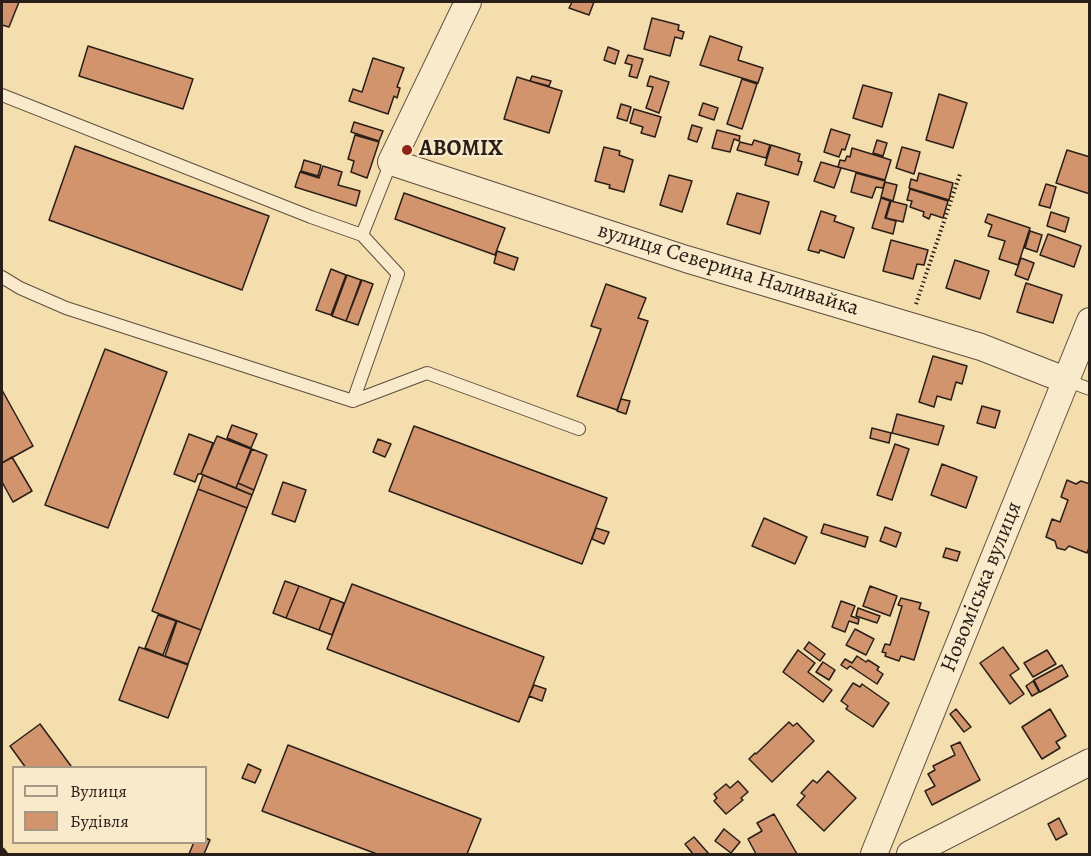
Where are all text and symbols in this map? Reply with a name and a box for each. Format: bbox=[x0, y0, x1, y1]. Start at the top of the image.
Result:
place label: ABOMIX bbox=[419, 137, 503, 163]
marker: ABOMIX bbox=[400, 143, 414, 157]
street label: вулиця Северина Наливайка bbox=[594, 218, 862, 322]
street label: Новоміська вулиця bbox=[936, 498, 1028, 676]
legend bbox=[12, 766, 207, 844]
text: Вулиця bbox=[70, 779, 127, 803]
text: Будівля bbox=[70, 809, 129, 833]

